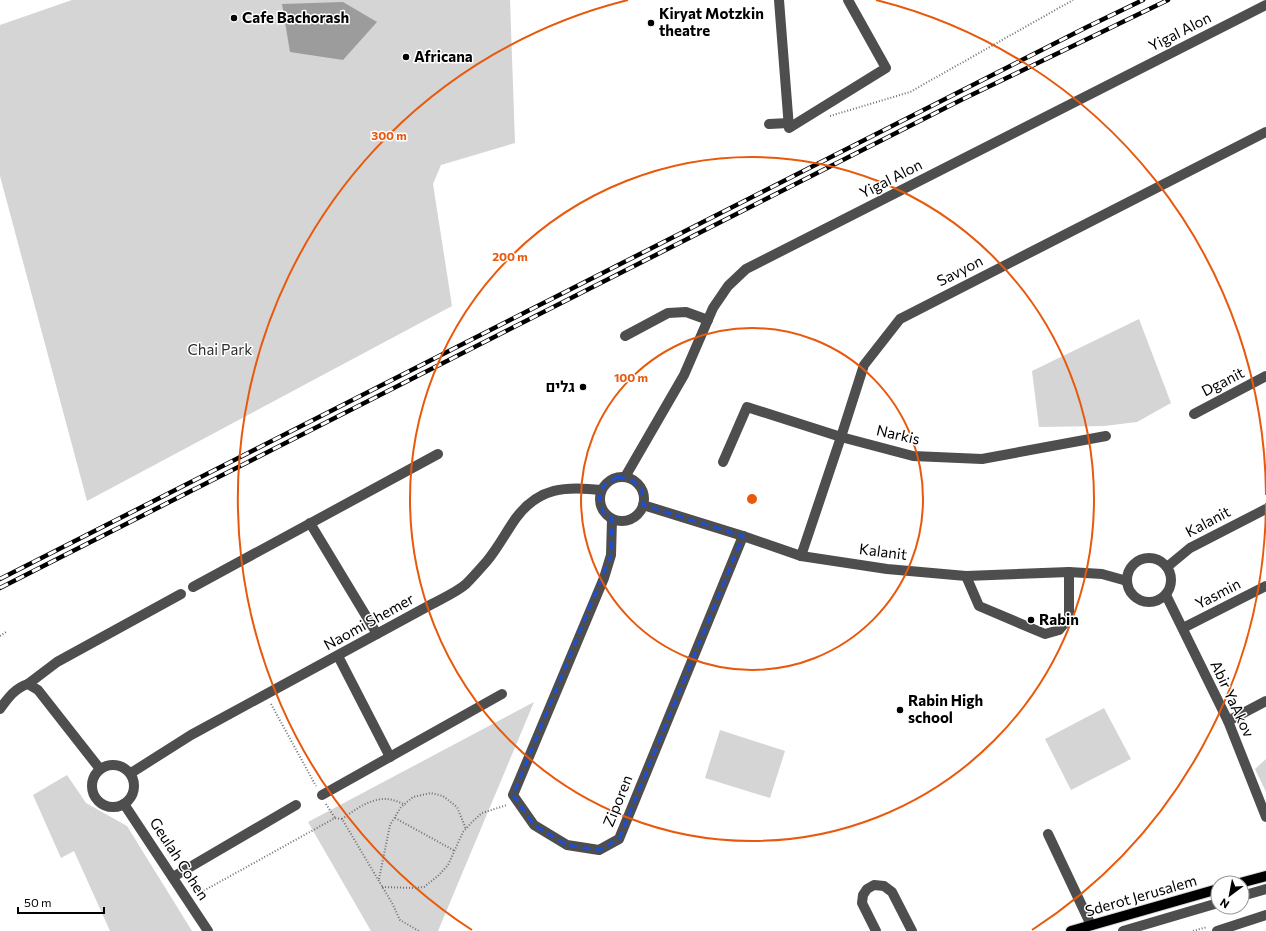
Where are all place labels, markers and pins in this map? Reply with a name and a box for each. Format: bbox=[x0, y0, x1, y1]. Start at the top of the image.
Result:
place label: Kiryat Motzkin theatre bbox=[659, 4, 764, 39]
place label: Cafe Bachorash bbox=[242, 8, 349, 26]
marker: Cafe Bachorash bbox=[229, 13, 239, 23]
marker: Kiryat Motzkin theatre bbox=[646, 18, 656, 28]
place label: Africana bbox=[414, 47, 473, 65]
marker: Africana bbox=[401, 52, 411, 62]
place label: גלים bbox=[545, 377, 575, 395]
marker: גלים bbox=[578, 382, 588, 392]
centre of rings bbox=[745, 492, 759, 506]
place label: Rabin bbox=[1039, 610, 1079, 628]
marker: Rabin bbox=[1026, 615, 1036, 625]
place label: Rabin High school bbox=[908, 691, 983, 726]
marker: Rabin High school bbox=[895, 705, 905, 715]

